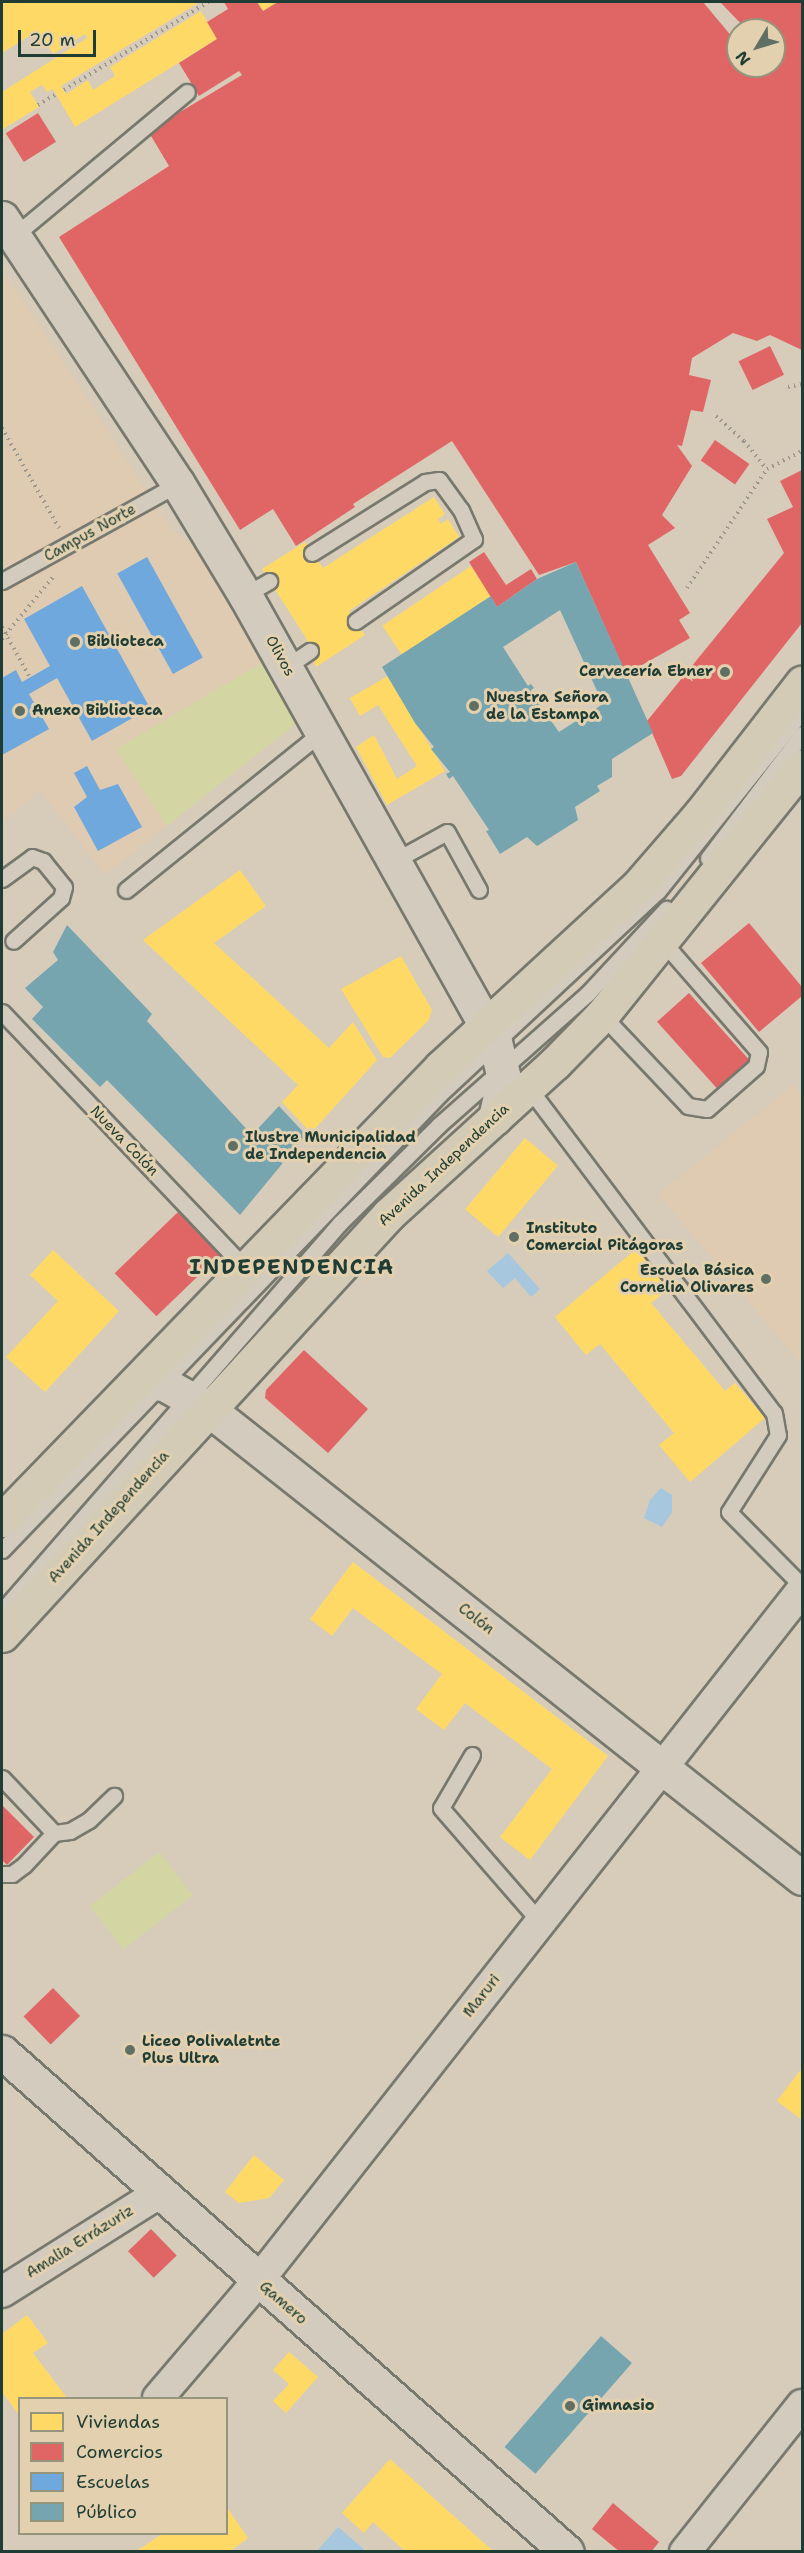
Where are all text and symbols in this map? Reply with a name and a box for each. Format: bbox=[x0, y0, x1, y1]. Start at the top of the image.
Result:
scale bar bbox=[21, 18, 99, 56]
north arrow bbox=[726, 18, 786, 78]
text: 20 m bbox=[29, 28, 75, 52]
text: N bbox=[731, 47, 755, 70]
street label: Campus Norte bbox=[41, 500, 139, 566]
place label: Biblioteca bbox=[87, 633, 164, 651]
street label: Olivos bbox=[262, 633, 298, 679]
marker: Biblioteca bbox=[68, 635, 82, 649]
place label: Cervecería Ebner bbox=[579, 663, 713, 681]
marker: Cervecería Ebner bbox=[718, 665, 732, 679]
place label: Nuestra Señora de la Estampa bbox=[486, 688, 609, 723]
marker: Nuestra Señora de la Estampa bbox=[467, 699, 481, 713]
place label: Anexo Biblioteca bbox=[32, 702, 163, 720]
marker: Anexo Biblioteca bbox=[13, 704, 27, 718]
street label: Avenida Independencia bbox=[375, 1100, 513, 1230]
street label: Nueva Colón bbox=[86, 1102, 162, 1180]
place label: Ilustre Municipalidad de Independencia bbox=[245, 1128, 416, 1163]
marker: Ilustre Municipalidad de Independencia bbox=[226, 1139, 240, 1153]
place label: Instituto Comercial Pitágoras bbox=[526, 1219, 683, 1254]
marker: Instituto Comercial Pitágoras bbox=[507, 1230, 521, 1244]
district label: INDEPENDENCIA bbox=[189, 1254, 395, 1280]
place label: Escuela Básica Cornelia Olivares bbox=[620, 1261, 754, 1296]
marker: Escuela Básica Cornelia Olivares bbox=[759, 1272, 773, 1286]
street label: Avenida Independencia bbox=[45, 1447, 173, 1587]
street label: Colón bbox=[455, 1599, 497, 1639]
street label: Maruri bbox=[460, 1971, 504, 2021]
place label: Liceo Polivaletnte Plus Ultra bbox=[142, 2032, 281, 2067]
marker: Liceo Polivaletnte Plus Ultra bbox=[123, 2043, 137, 2057]
street label: Amalia Errázuriz bbox=[23, 2202, 137, 2282]
street label: Gamero bbox=[256, 2277, 310, 2329]
legend bbox=[18, 2397, 228, 2535]
place label: Gimnasio bbox=[582, 2397, 655, 2415]
marker: Gimnasio bbox=[563, 2399, 577, 2413]
text: Viviendas bbox=[76, 2410, 160, 2434]
text: Comercios bbox=[76, 2440, 163, 2464]
text: Escuelas bbox=[76, 2470, 150, 2494]
text: Público bbox=[76, 2500, 137, 2524]

